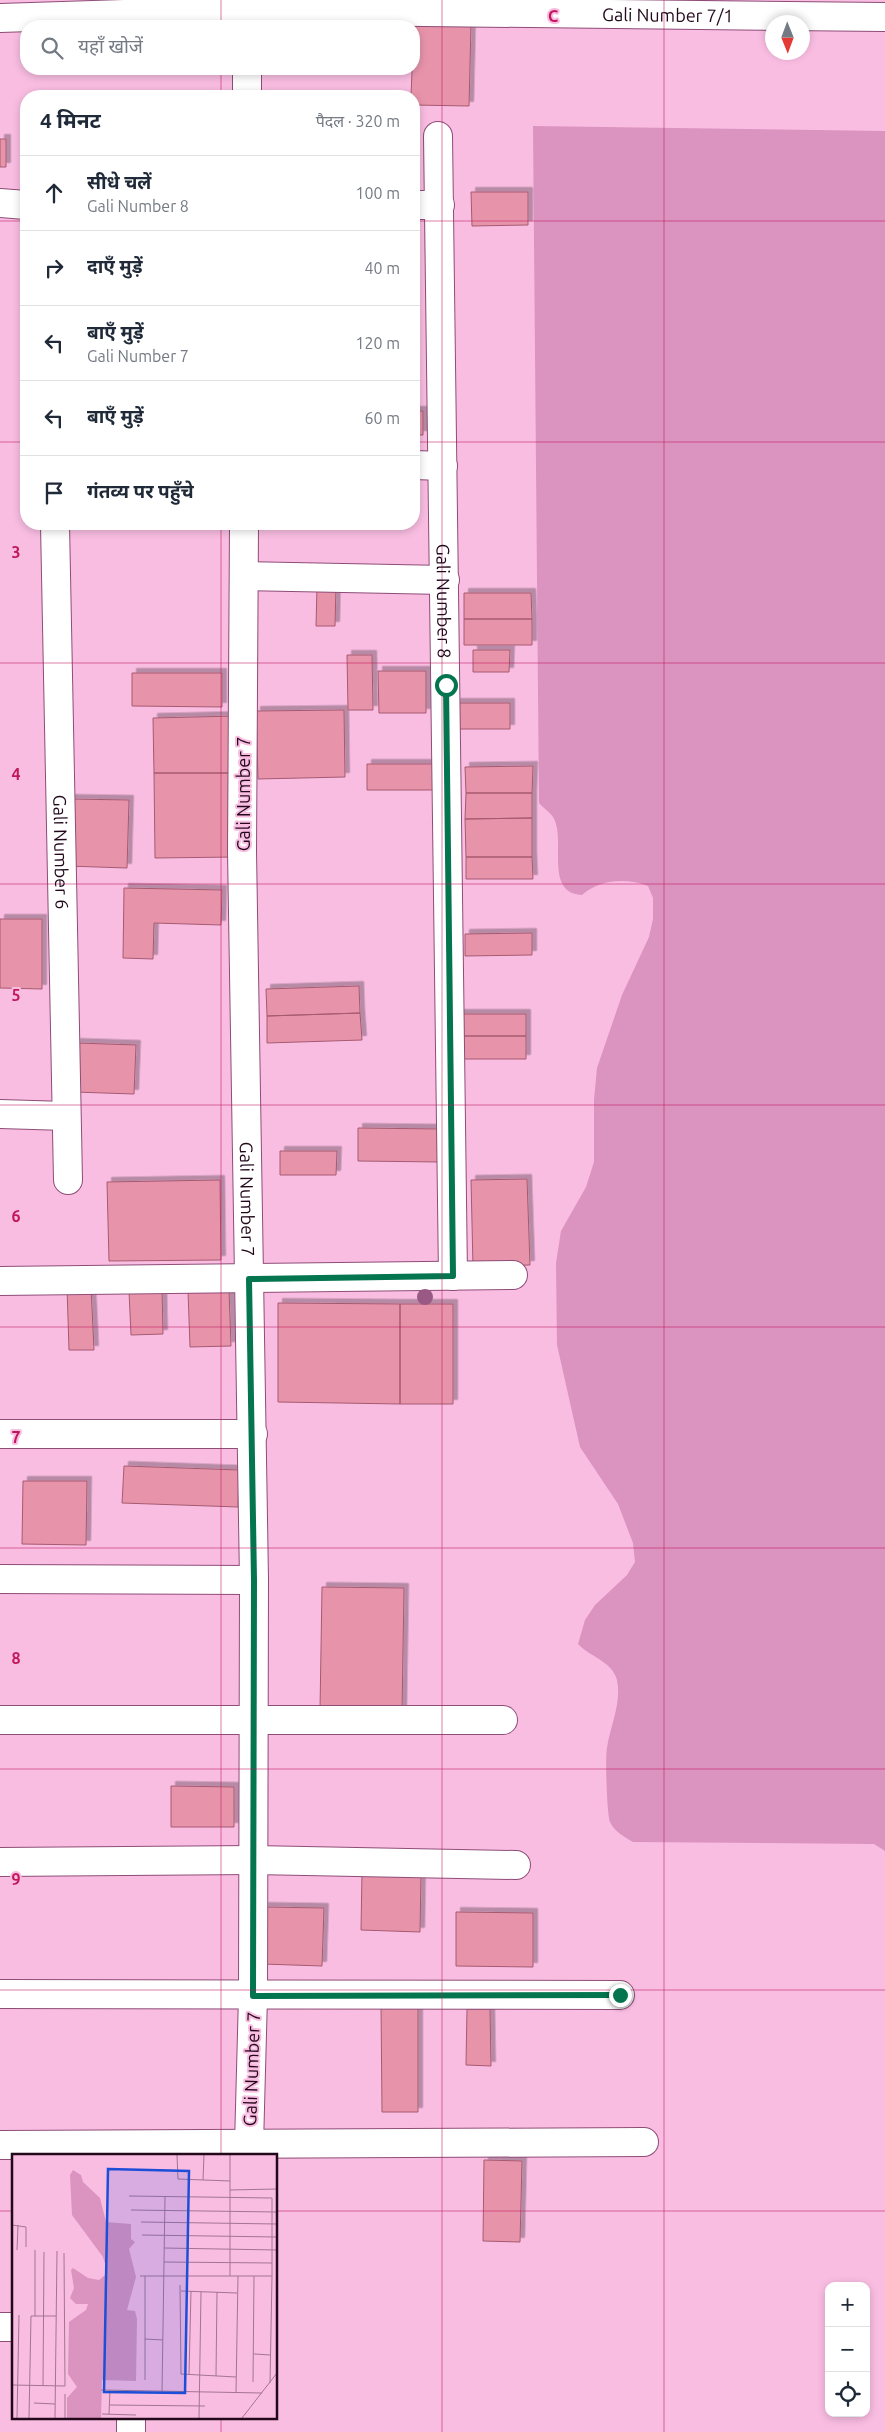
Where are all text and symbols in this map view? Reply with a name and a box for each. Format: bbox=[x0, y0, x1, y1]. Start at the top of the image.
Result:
street label: Gali Number 7/1 bbox=[602, 4, 734, 25]
text: C bbox=[548, 7, 558, 25]
north arrow bbox=[765, 15, 810, 60]
search box bbox=[20, 20, 420, 75]
icon: search bbox=[38, 34, 66, 62]
text: यहाँ खोजें bbox=[78, 35, 143, 57]
text: 4 मिनट bbox=[40, 108, 101, 132]
text: पैदल · 320 m bbox=[316, 112, 400, 130]
text: सीधे चलें bbox=[87, 171, 151, 193]
icon: ahead bbox=[40, 179, 68, 207]
text: 100 m bbox=[355, 184, 400, 202]
text: Gali Number 8 bbox=[87, 197, 189, 215]
icon: right bbox=[40, 254, 68, 282]
text: दाएँ मुड़ें bbox=[87, 255, 143, 277]
text: 40 m bbox=[364, 259, 400, 277]
text: बाएँ मुड़ें bbox=[87, 321, 144, 343]
icon: left bbox=[40, 329, 68, 357]
text: 120 m bbox=[355, 334, 400, 352]
text: Gali Number 7 bbox=[87, 347, 189, 365]
icon: left bbox=[40, 404, 68, 432]
text: बाएँ मुड़ें bbox=[87, 405, 144, 427]
text: 60 m bbox=[364, 409, 400, 427]
icon: arrive bbox=[40, 479, 68, 507]
text: गंतव्य पर पहुँचे bbox=[87, 480, 194, 502]
text: 3 bbox=[11, 543, 21, 561]
street label: Gali Number 8 bbox=[433, 543, 455, 658]
route start bbox=[435, 674, 458, 697]
street label: Gali Number 7 bbox=[233, 737, 253, 851]
text: 4 bbox=[11, 765, 21, 783]
street label: Gali Number 6 bbox=[50, 794, 73, 909]
text: 5 bbox=[11, 986, 21, 1004]
street label: Gali Number 7 bbox=[237, 1141, 259, 1256]
text: 6 bbox=[11, 1207, 21, 1225]
text: 7 bbox=[11, 1428, 21, 1446]
text: 8 bbox=[11, 1649, 21, 1667]
text: 9 bbox=[11, 1870, 21, 1888]
route end bbox=[609, 1984, 632, 2007]
street label: Gali Number 7 bbox=[239, 2011, 263, 2127]
inset map bbox=[12, 2154, 278, 2420]
map controls bbox=[825, 2282, 870, 2417]
button: + bbox=[825, 2282, 870, 2327]
button: − bbox=[825, 2327, 870, 2372]
button: locate bbox=[825, 2372, 870, 2417]

